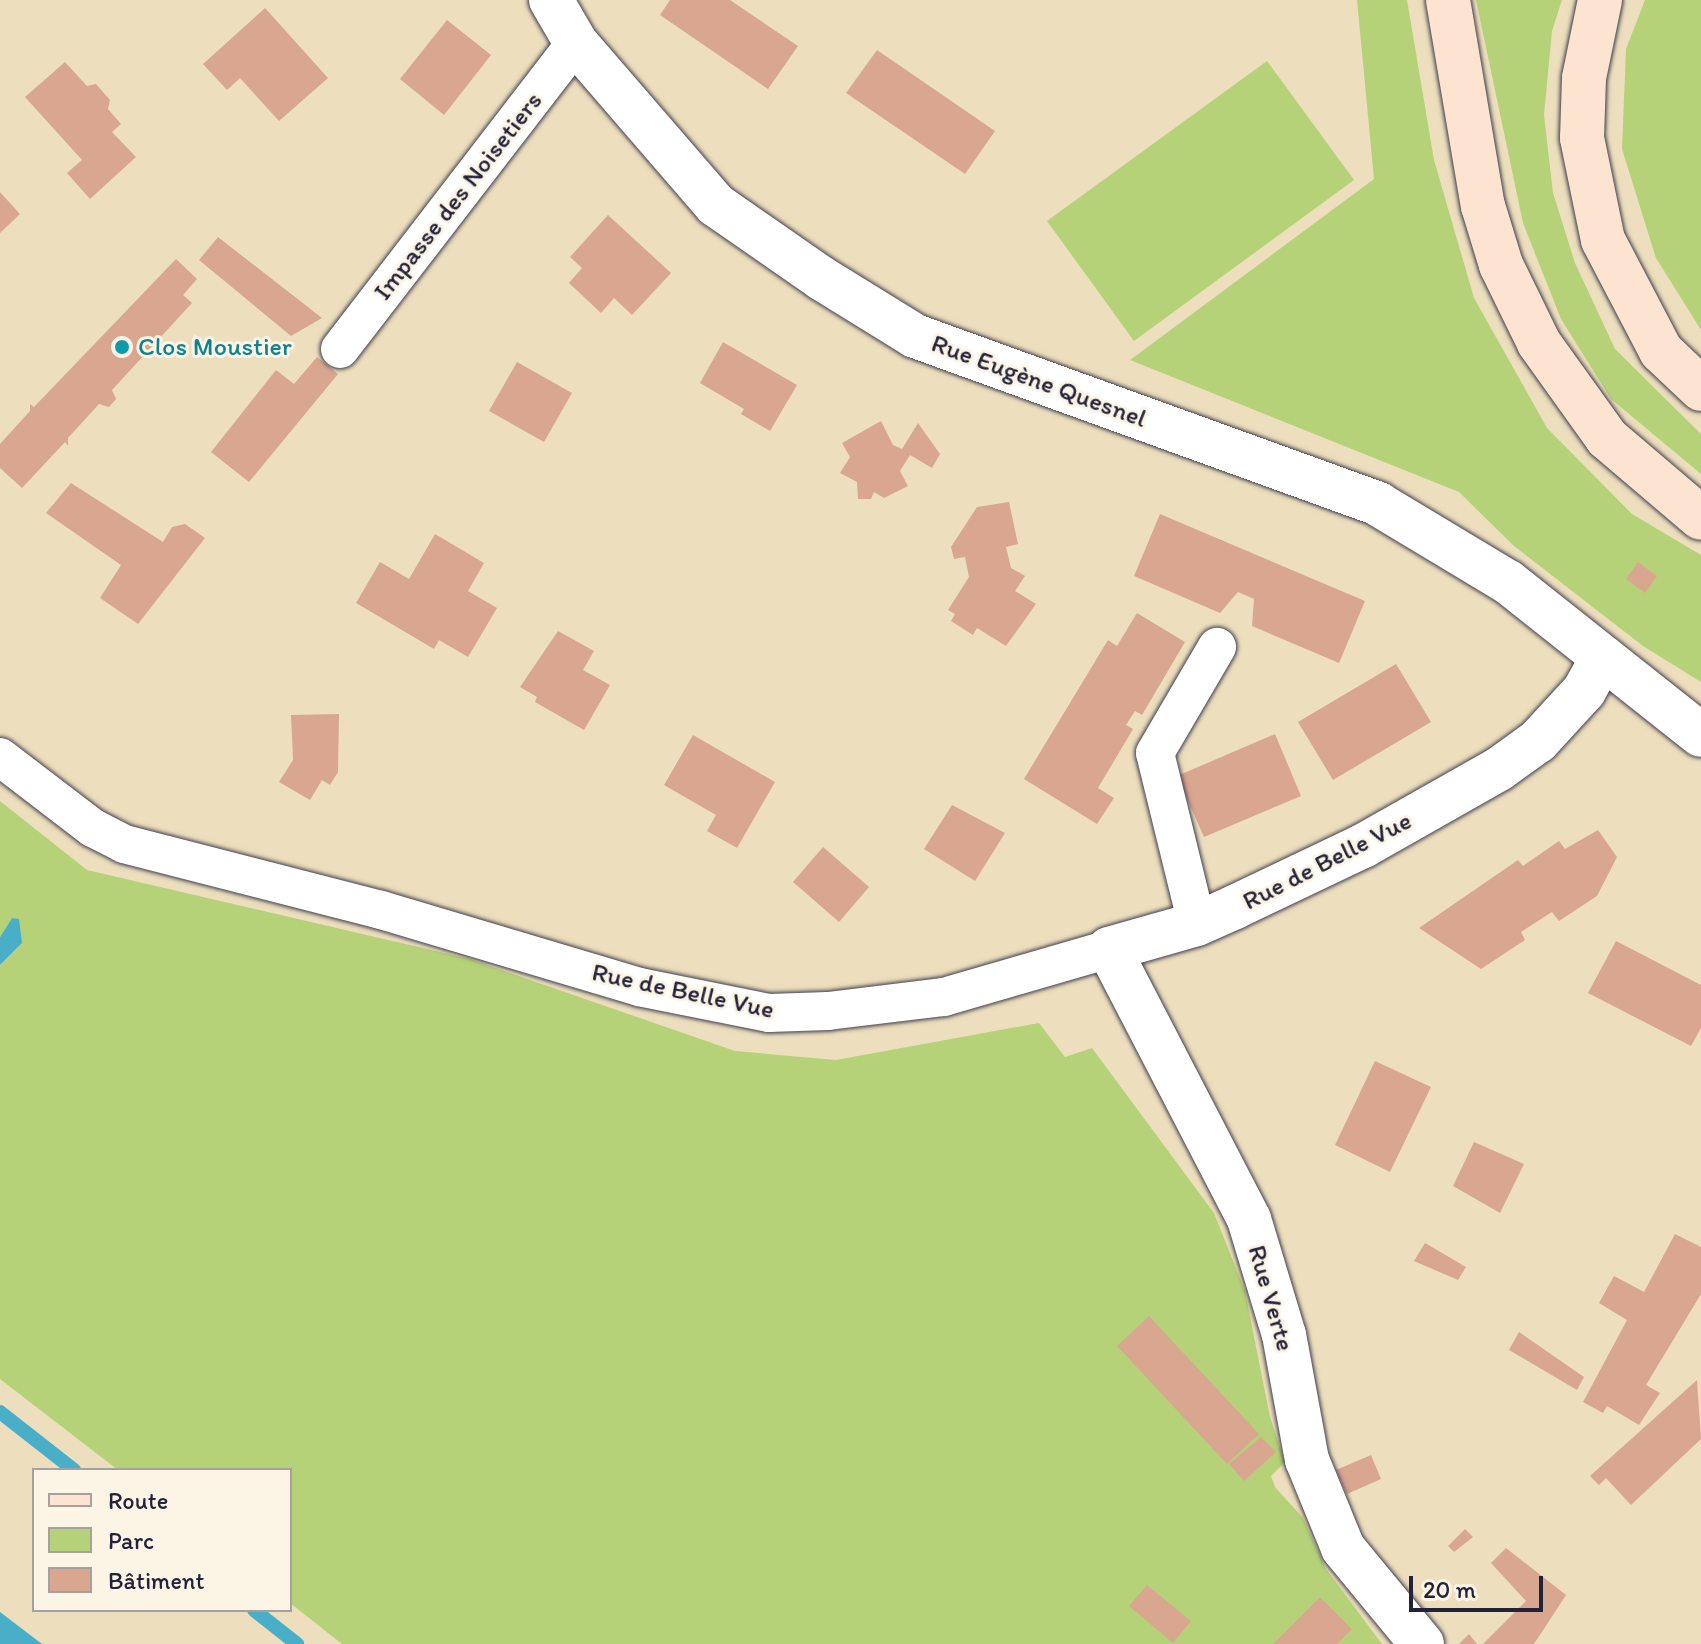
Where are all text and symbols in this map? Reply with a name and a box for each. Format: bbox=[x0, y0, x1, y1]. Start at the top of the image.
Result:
street label: Impasse des Noisetiers bbox=[367, 86, 549, 306]
street label: Rue Eugène Quesnel bbox=[928, 328, 1150, 434]
place label: Clos Moustier bbox=[138, 331, 291, 363]
marker: Clos Moustier bbox=[113, 338, 131, 356]
street label: Rue de Belle Vue bbox=[1238, 805, 1416, 917]
street label: Rue de Belle Vue bbox=[589, 957, 777, 1025]
street label: Rue Verte bbox=[1241, 1242, 1301, 1354]
legend bbox=[32, 1468, 292, 1612]
text: Route bbox=[108, 1486, 168, 1515]
text: Parc bbox=[108, 1526, 154, 1555]
scale bar bbox=[1413, 1560, 1547, 1610]
text: Bâtiment bbox=[108, 1566, 204, 1595]
text: 20 m bbox=[1423, 1575, 1476, 1604]

